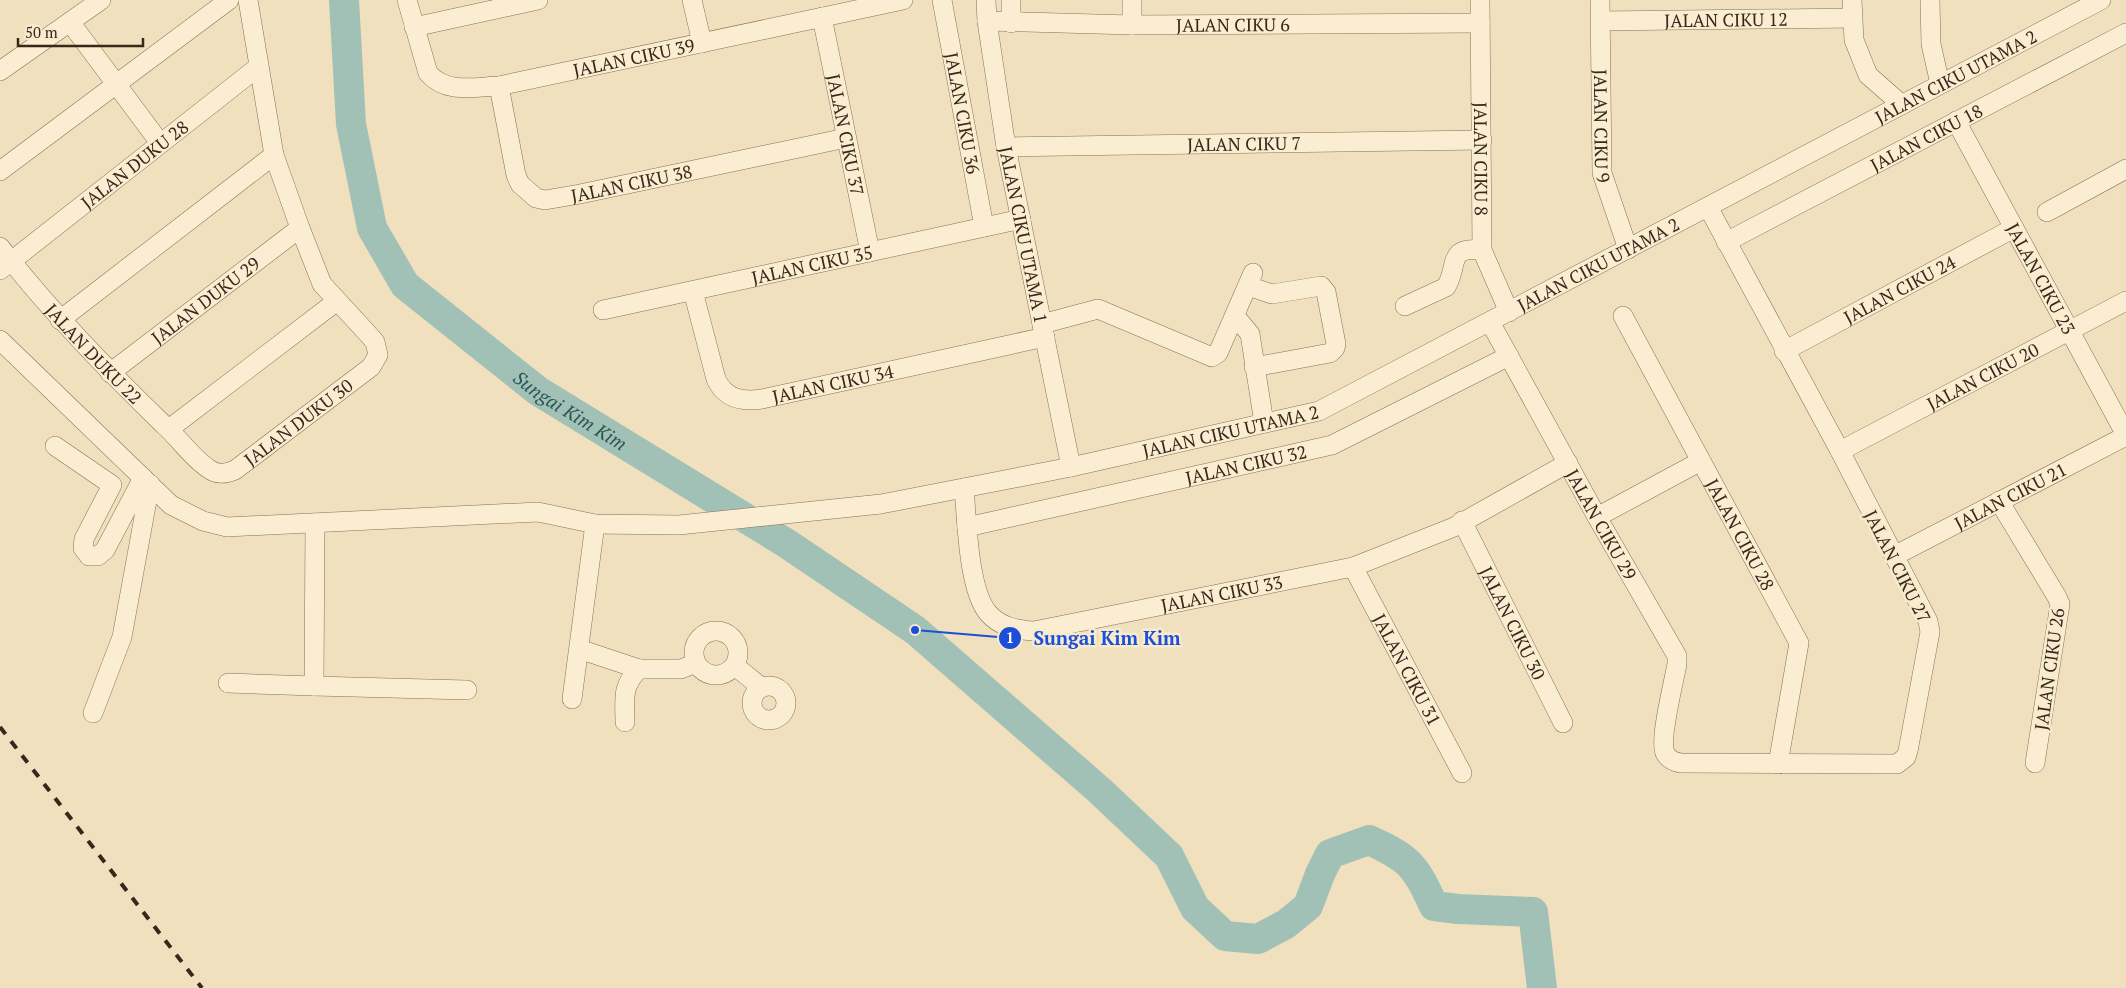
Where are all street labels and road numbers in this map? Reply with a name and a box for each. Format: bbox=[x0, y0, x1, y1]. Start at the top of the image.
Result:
street label: JALAN CIKU 12 bbox=[1664, 7, 1788, 32]
street label: JALAN CIKU 6 bbox=[1176, 12, 1290, 37]
street label: JALAN CIKU UTAMA 2 bbox=[1871, 24, 2041, 129]
street label: JALAN CIKU 39 bbox=[571, 33, 697, 82]
street label: JALAN CIKU 36 bbox=[940, 50, 986, 176]
street label: JALAN CIKU 9 bbox=[1589, 69, 1617, 186]
street label: JALAN CIKU 37 bbox=[822, 72, 870, 197]
street label: JALAN CIKU 18 bbox=[1866, 98, 1987, 177]
street label: JALAN CIKU 8 bbox=[1469, 102, 1494, 216]
street label: JALAN DUKU 28 bbox=[76, 115, 193, 214]
street label: JALAN CIKU 7 bbox=[1187, 131, 1301, 156]
street label: JALAN CIKU UTAMA 1 bbox=[994, 144, 1053, 325]
street label: JALAN CIKU 38 bbox=[569, 159, 694, 207]
street label: JALAN CIKU UTAMA 2 bbox=[1513, 212, 1683, 317]
street label: JALAN CIKU 23 bbox=[2001, 218, 2081, 338]
street label: JALAN CIKU 35 bbox=[749, 240, 875, 289]
street label: JALAN CIKU 24 bbox=[1839, 249, 1960, 329]
street label: JALAN DUKU 29 bbox=[146, 251, 265, 349]
street label: JALAN DUKU 22 bbox=[40, 298, 147, 409]
street label: JALAN CIKU 20 bbox=[1922, 337, 2043, 416]
street label: JALAN CIKU 34 bbox=[770, 358, 896, 408]
street label: JALAN DUKU 30 bbox=[239, 373, 358, 471]
street label: JALAN CIKU UTAMA 2 bbox=[1140, 399, 1321, 462]
street label: JALAN CIKU 32 bbox=[1183, 439, 1309, 490]
street label: JALAN CIKU 21 bbox=[1950, 457, 2071, 535]
street label: JALAN CIKU 29 bbox=[1561, 465, 1642, 584]
street label: JALAN CIKU 28 bbox=[1701, 474, 1780, 594]
street label: JALAN CIKU 27 bbox=[1859, 506, 1937, 626]
street label: JALAN CIKU 30 bbox=[1475, 562, 1551, 684]
street label: JALAN CIKU 33 bbox=[1159, 569, 1285, 617]
street label: JALAN CIKU 26 bbox=[2029, 606, 2070, 732]
street label: JALAN CIKU 31 bbox=[1368, 609, 1447, 730]

